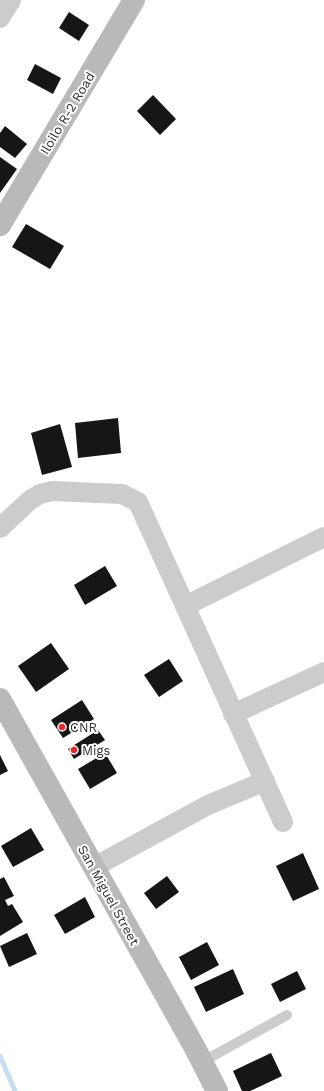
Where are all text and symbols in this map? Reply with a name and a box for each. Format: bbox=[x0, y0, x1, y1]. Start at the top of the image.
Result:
street label: Iloilo R-2 Road bbox=[37, 69, 98, 157]
place label: CNR bbox=[70, 720, 97, 735]
marker: CNR bbox=[57, 722, 67, 732]
place label: Migs bbox=[82, 743, 110, 758]
marker: Migs bbox=[69, 745, 79, 755]
street label: San Miguel Street bbox=[75, 843, 143, 948]

